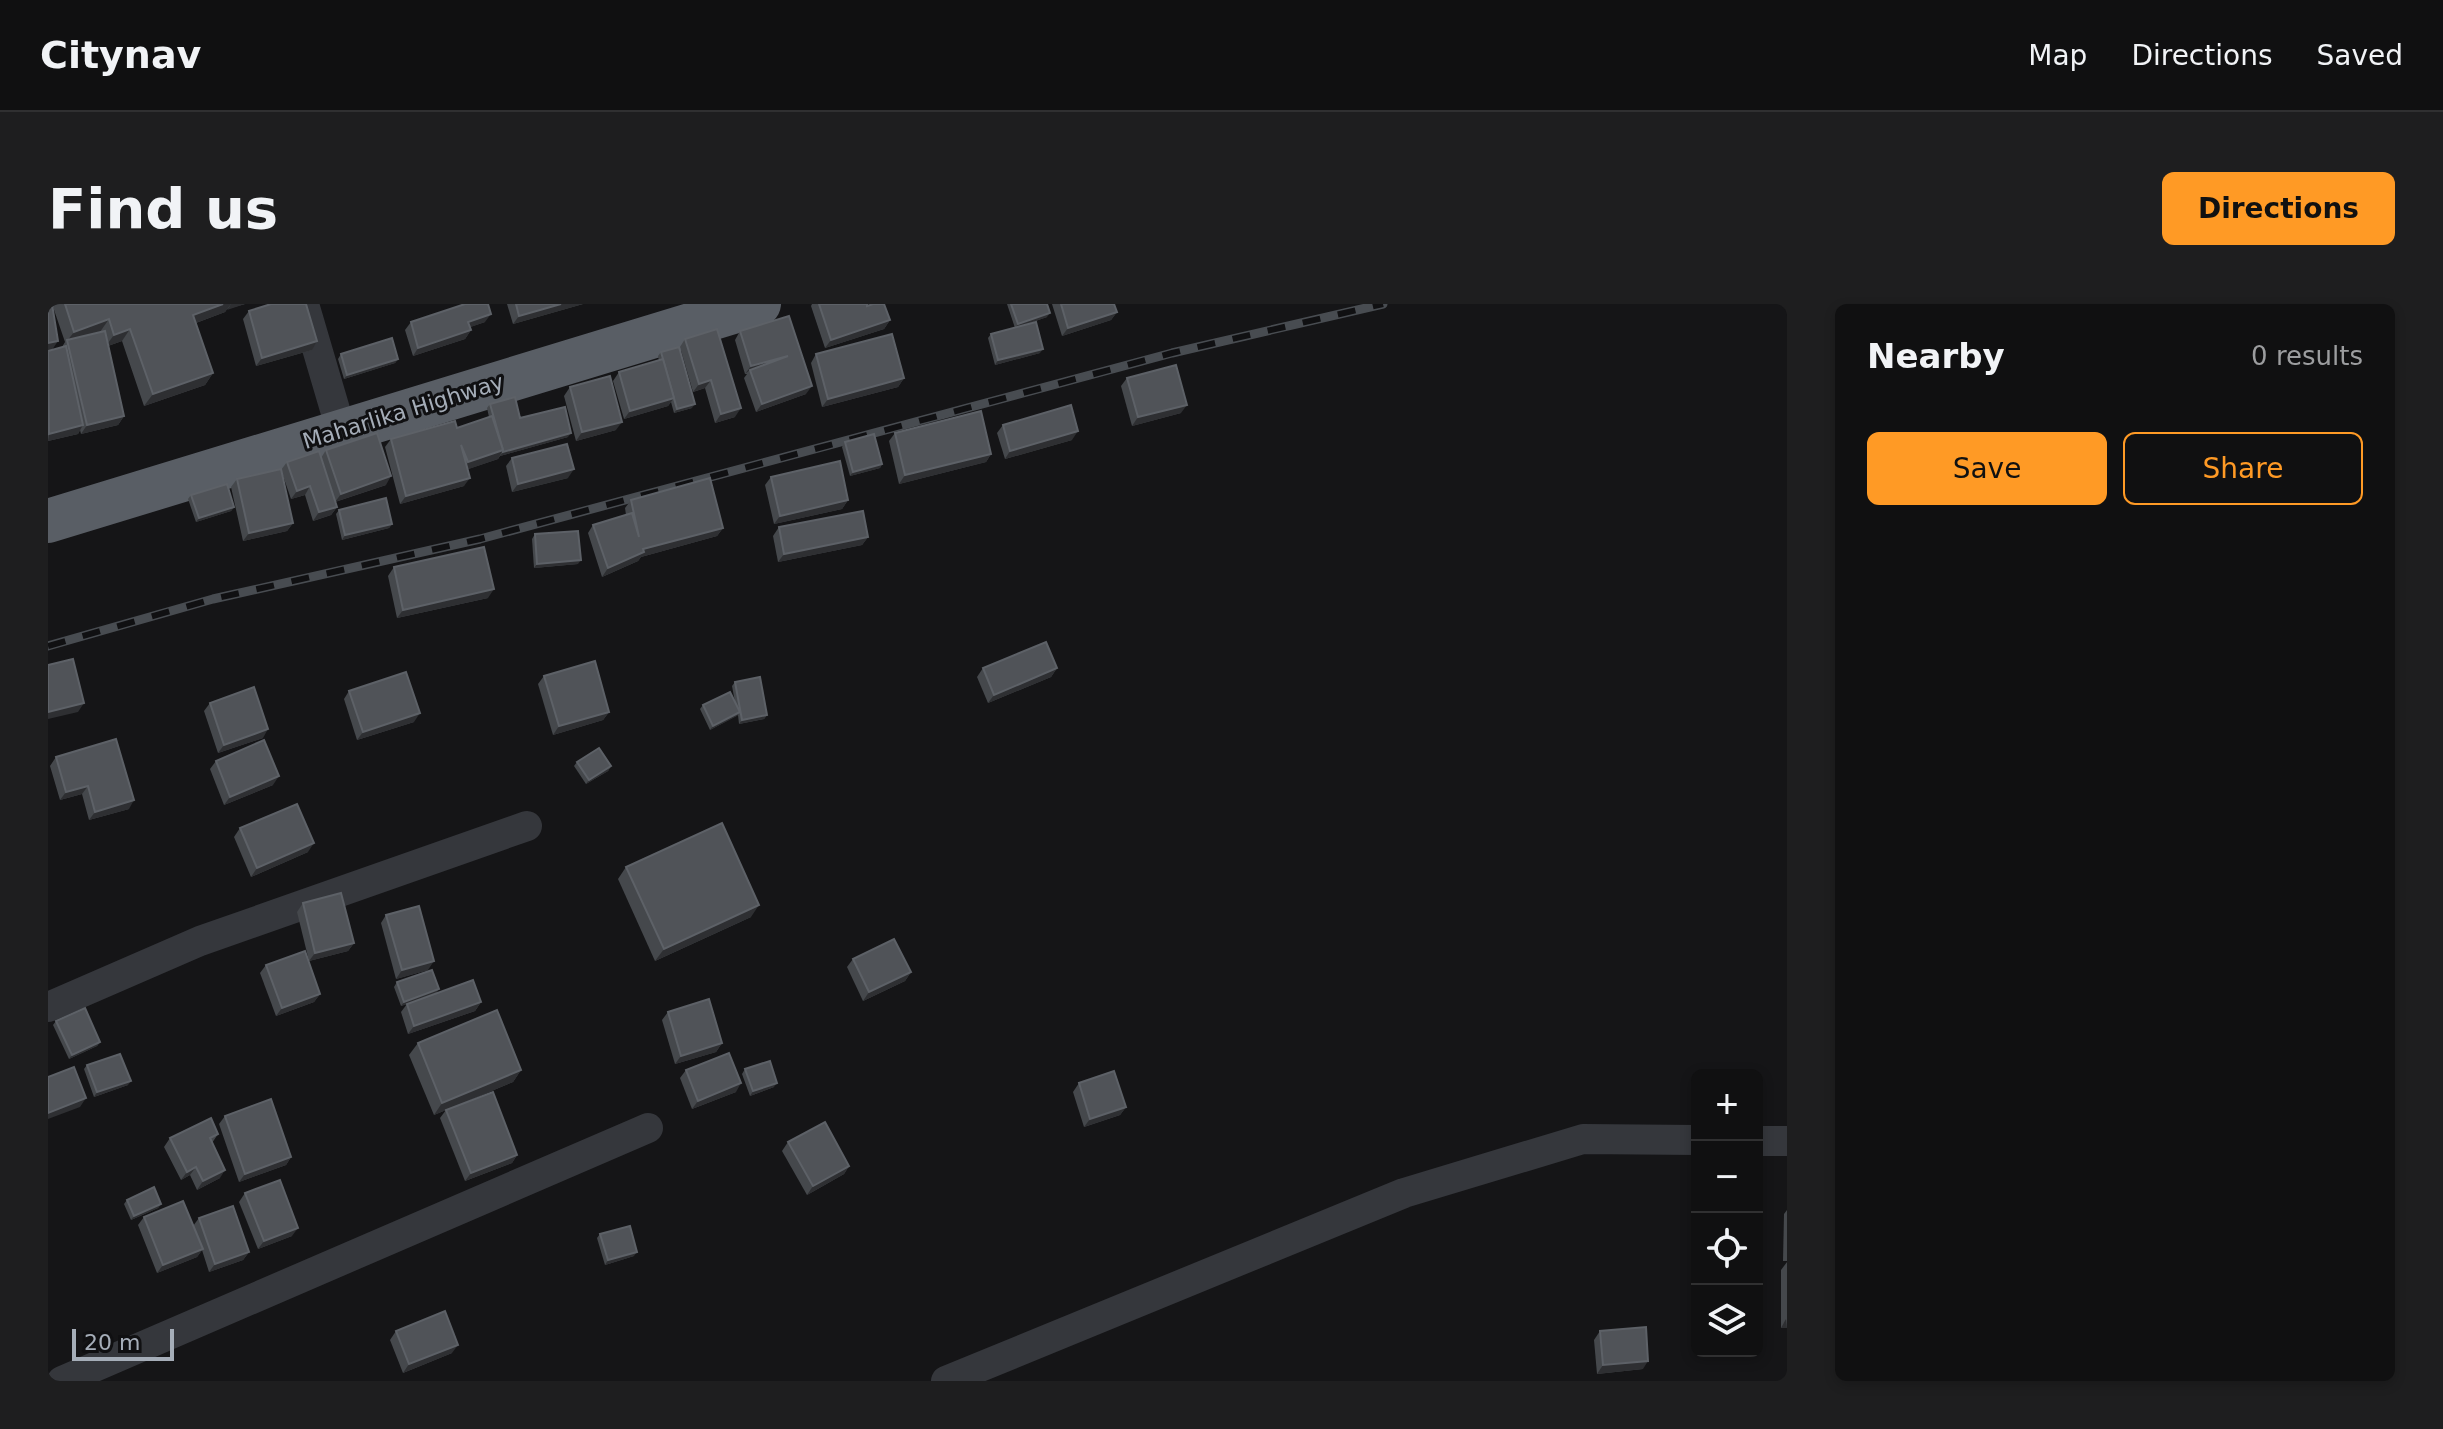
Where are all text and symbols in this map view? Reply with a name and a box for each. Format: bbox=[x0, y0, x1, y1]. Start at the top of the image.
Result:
text: Citynav bbox=[40, 33, 201, 77]
text: Map bbox=[2028, 39, 2087, 72]
text: Directions bbox=[2131, 39, 2272, 72]
text: Saved bbox=[2316, 39, 2403, 72]
button: Directions bbox=[2162, 172, 2395, 245]
text: Find us bbox=[48, 176, 278, 241]
text: Nearby bbox=[1867, 336, 2005, 376]
text: 0 results bbox=[2251, 341, 2363, 371]
street label: Maharlika Highway bbox=[300, 369, 507, 454]
button: Save bbox=[1867, 432, 2107, 505]
button: Share bbox=[2123, 432, 2363, 505]
map controls bbox=[1691, 1069, 1763, 1357]
button: + bbox=[1691, 1069, 1763, 1141]
button: − bbox=[1691, 1141, 1763, 1213]
button: locate bbox=[1691, 1213, 1763, 1285]
button: layers bbox=[1691, 1285, 1763, 1357]
scale bar bbox=[72, 1325, 174, 1361]
text: 20 m bbox=[84, 1330, 140, 1355]

